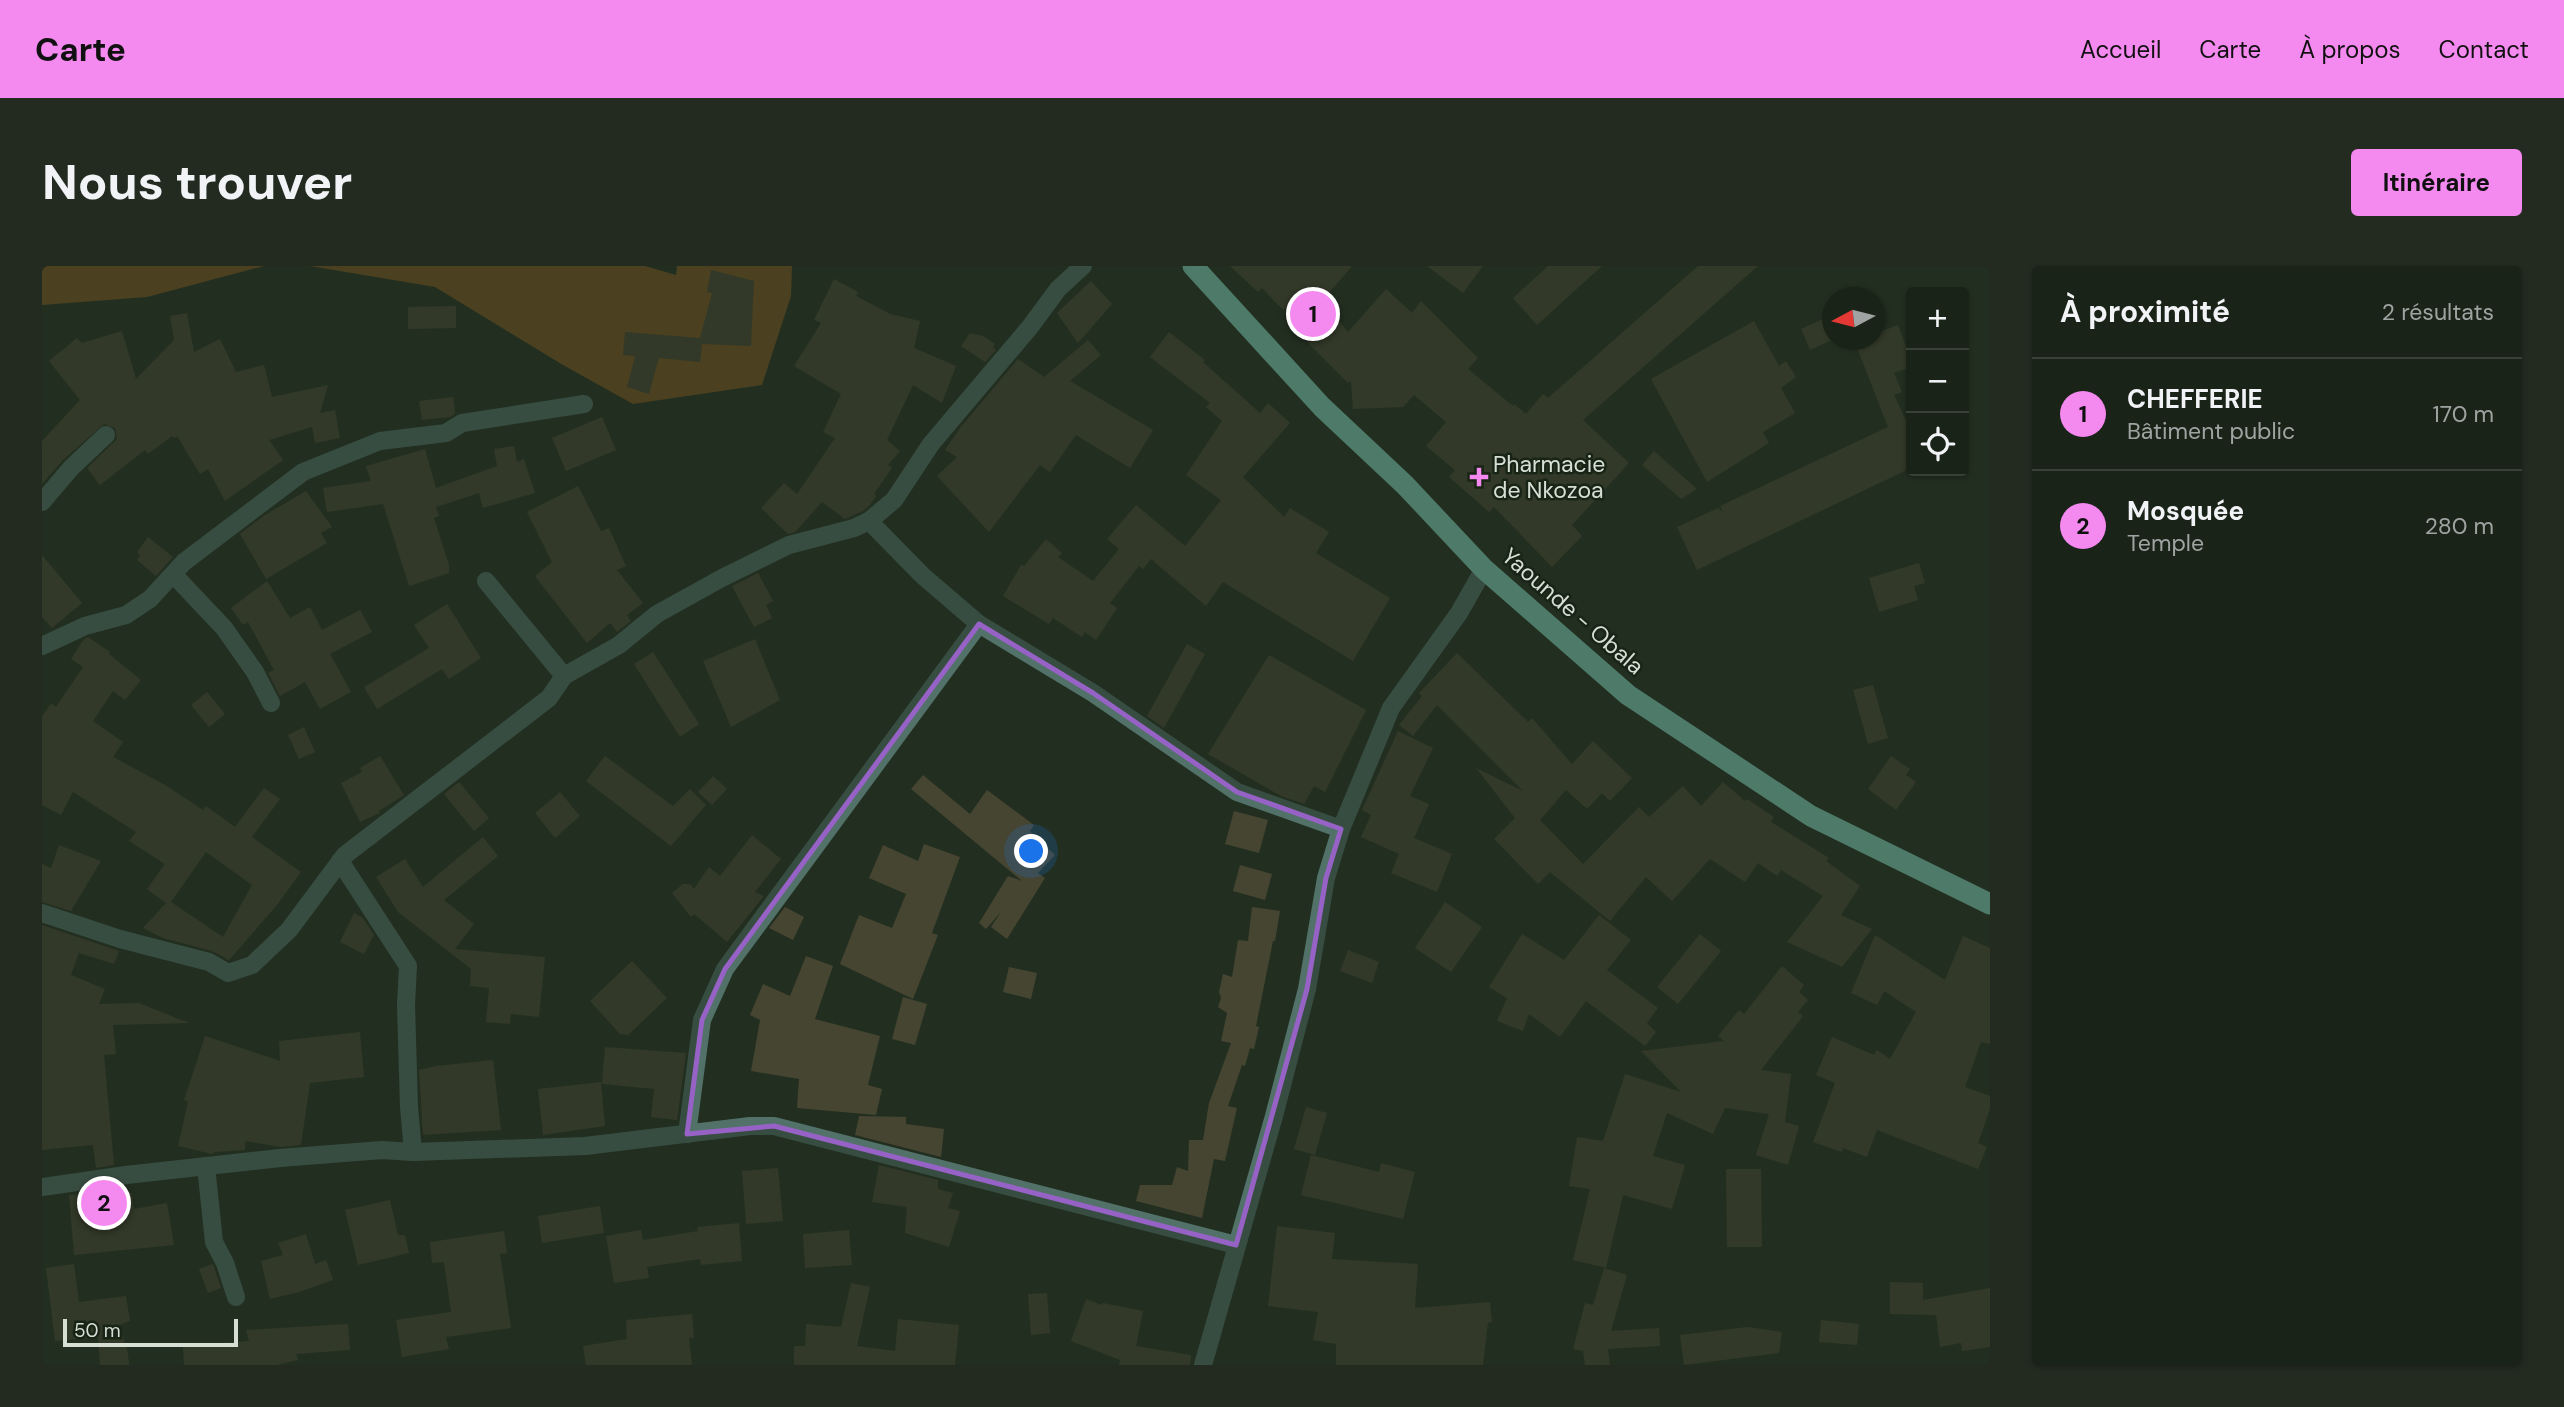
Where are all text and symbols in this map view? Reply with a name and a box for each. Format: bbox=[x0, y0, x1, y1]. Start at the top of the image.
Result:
text: Carte bbox=[35, 28, 126, 71]
text: Accueil bbox=[2080, 34, 2161, 65]
text: Carte bbox=[2199, 34, 2261, 65]
text: À propos bbox=[2299, 34, 2401, 65]
text: Contact bbox=[2439, 34, 2529, 65]
button: Itinéraire bbox=[2351, 149, 2522, 216]
text: Nous trouver bbox=[42, 150, 352, 214]
north arrow bbox=[1822, 287, 1885, 350]
map controls bbox=[1906, 287, 1969, 476]
button: + bbox=[1906, 287, 1969, 350]
pin: 1 bbox=[1290, 288, 1336, 340]
text: À proximité bbox=[2060, 292, 2230, 331]
text: 2 résultats bbox=[2382, 297, 2494, 327]
button: − bbox=[1906, 350, 1969, 413]
text: CHEFFERIE bbox=[2127, 382, 2263, 416]
text: 1 bbox=[2079, 399, 2087, 429]
text: 170 m bbox=[2433, 399, 2494, 429]
button: locate bbox=[1906, 413, 1969, 476]
text: Bâtiment public bbox=[2127, 416, 2295, 446]
place label: Pharmacie de Nkozoa bbox=[1493, 449, 1605, 505]
marker: Pharmacie de Nkozoa bbox=[1471, 469, 1487, 485]
text: Mosquée bbox=[2127, 494, 2244, 528]
text: 2 bbox=[2076, 511, 2090, 541]
text: 280 m bbox=[2425, 511, 2494, 541]
text: Temple bbox=[2127, 528, 2204, 558]
street label: Yaounde - Obala bbox=[1496, 541, 1650, 681]
your location bbox=[1014, 834, 1048, 868]
pin: 2 bbox=[81, 1177, 127, 1229]
scale bar bbox=[63, 1316, 238, 1348]
text: 50 m bbox=[74, 1318, 121, 1343]

